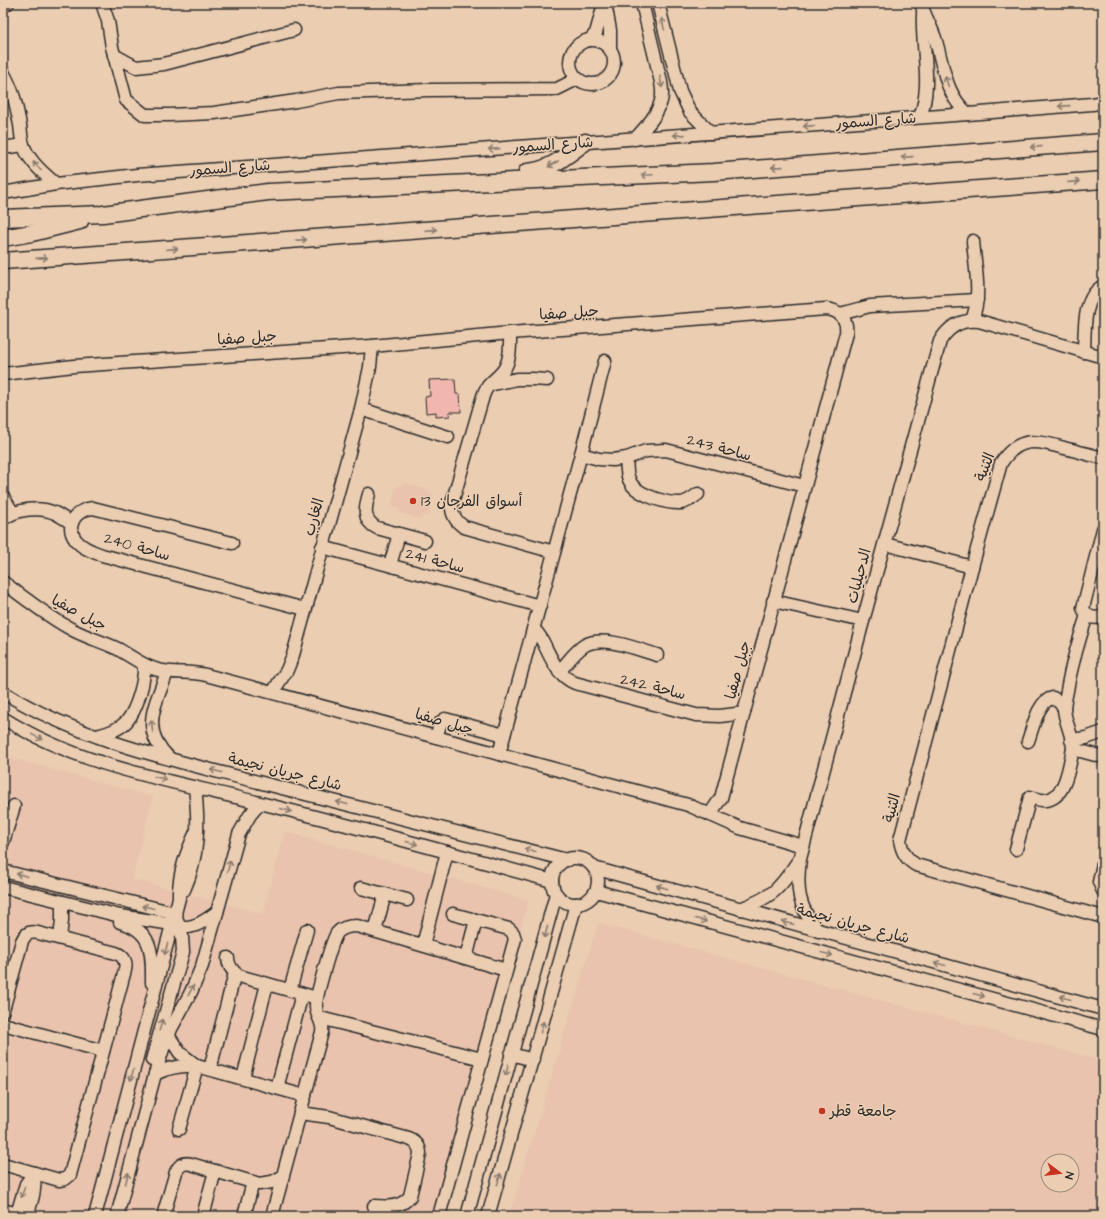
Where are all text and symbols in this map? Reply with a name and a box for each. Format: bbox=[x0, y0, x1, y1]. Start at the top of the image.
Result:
one-way arrow bbox=[659, 17, 666, 30]
one-way arrow bbox=[657, 75, 665, 88]
one-way arrow bbox=[943, 75, 950, 88]
one-way arrow bbox=[1058, 103, 1071, 110]
street label: شارع السمور bbox=[834, 108, 917, 134]
one-way arrow bbox=[803, 122, 816, 129]
street label: شارع السمور bbox=[511, 132, 594, 158]
one-way arrow bbox=[673, 132, 686, 139]
one-way arrow bbox=[1030, 143, 1043, 150]
one-way arrow bbox=[488, 146, 501, 153]
one-way arrow bbox=[901, 153, 914, 160]
street label: شارع السمور bbox=[188, 155, 271, 181]
one-way arrow bbox=[33, 161, 42, 171]
one-way arrow bbox=[547, 161, 559, 169]
one-way arrow bbox=[771, 163, 784, 170]
one-way arrow bbox=[641, 171, 654, 178]
one-way arrow bbox=[1067, 179, 1080, 186]
one-way arrow bbox=[424, 227, 437, 234]
one-way arrow bbox=[294, 236, 307, 243]
one-way arrow bbox=[165, 246, 178, 253]
one-way arrow bbox=[35, 255, 48, 262]
street label: جبل صفيا bbox=[539, 300, 599, 326]
street label: جبل صفيا bbox=[217, 325, 277, 351]
street label: ساحة 243 bbox=[684, 429, 754, 467]
street label: الثنية bbox=[970, 449, 1000, 485]
place label: أسواق الفرجان 13 bbox=[421, 491, 522, 512]
street label: الغارب bbox=[299, 495, 329, 539]
marker: أسواق الفرجان 13 bbox=[408, 496, 418, 506]
street label: ساحة 240 bbox=[102, 528, 172, 566]
street label: ساحة 241 bbox=[403, 543, 467, 579]
street label: الدحيليات bbox=[842, 546, 876, 606]
street label: جبل صفيا bbox=[48, 590, 110, 636]
street label: جبل صفيا bbox=[720, 639, 756, 701]
street label: ساحة 242 bbox=[618, 669, 688, 705]
street label: جبل صفيا bbox=[412, 704, 476, 740]
one-way arrow bbox=[148, 720, 156, 733]
one-way arrow bbox=[31, 734, 43, 741]
street label: شارع جريان نجيمة bbox=[226, 748, 344, 796]
one-way arrow bbox=[210, 767, 223, 774]
one-way arrow bbox=[153, 775, 166, 783]
street label: الثنية bbox=[878, 791, 906, 825]
one-way arrow bbox=[336, 799, 349, 807]
one-way arrow bbox=[279, 806, 292, 814]
one-way arrow bbox=[405, 840, 418, 847]
one-way arrow bbox=[523, 846, 536, 853]
one-way arrow bbox=[226, 860, 233, 873]
one-way arrow bbox=[16, 871, 29, 879]
one-way arrow bbox=[656, 883, 669, 891]
street label: شارع جريان نجيمة bbox=[794, 899, 912, 949]
one-way arrow bbox=[142, 902, 155, 910]
one-way arrow bbox=[694, 917, 707, 924]
one-way arrow bbox=[781, 918, 794, 926]
one-way arrow bbox=[541, 925, 549, 938]
one-way arrow bbox=[161, 942, 169, 955]
one-way arrow bbox=[820, 951, 833, 958]
one-way arrow bbox=[934, 960, 947, 967]
one-way arrow bbox=[188, 984, 196, 996]
one-way arrow bbox=[972, 992, 985, 1000]
one-way arrow bbox=[1059, 994, 1072, 1001]
one-way arrow bbox=[158, 1019, 165, 1032]
one-way arrow bbox=[539, 1020, 546, 1033]
one-way arrow bbox=[503, 1064, 510, 1077]
one-way arrow bbox=[128, 1068, 135, 1081]
place label: جامعة قطر bbox=[828, 1101, 896, 1122]
marker: جامعة قطر bbox=[817, 1106, 827, 1116]
north arrow bbox=[1040, 1153, 1080, 1193]
text: N bbox=[1061, 1170, 1077, 1181]
one-way arrow bbox=[124, 1172, 131, 1185]
one-way arrow bbox=[496, 1172, 503, 1185]
one-way arrow bbox=[19, 1186, 27, 1198]

